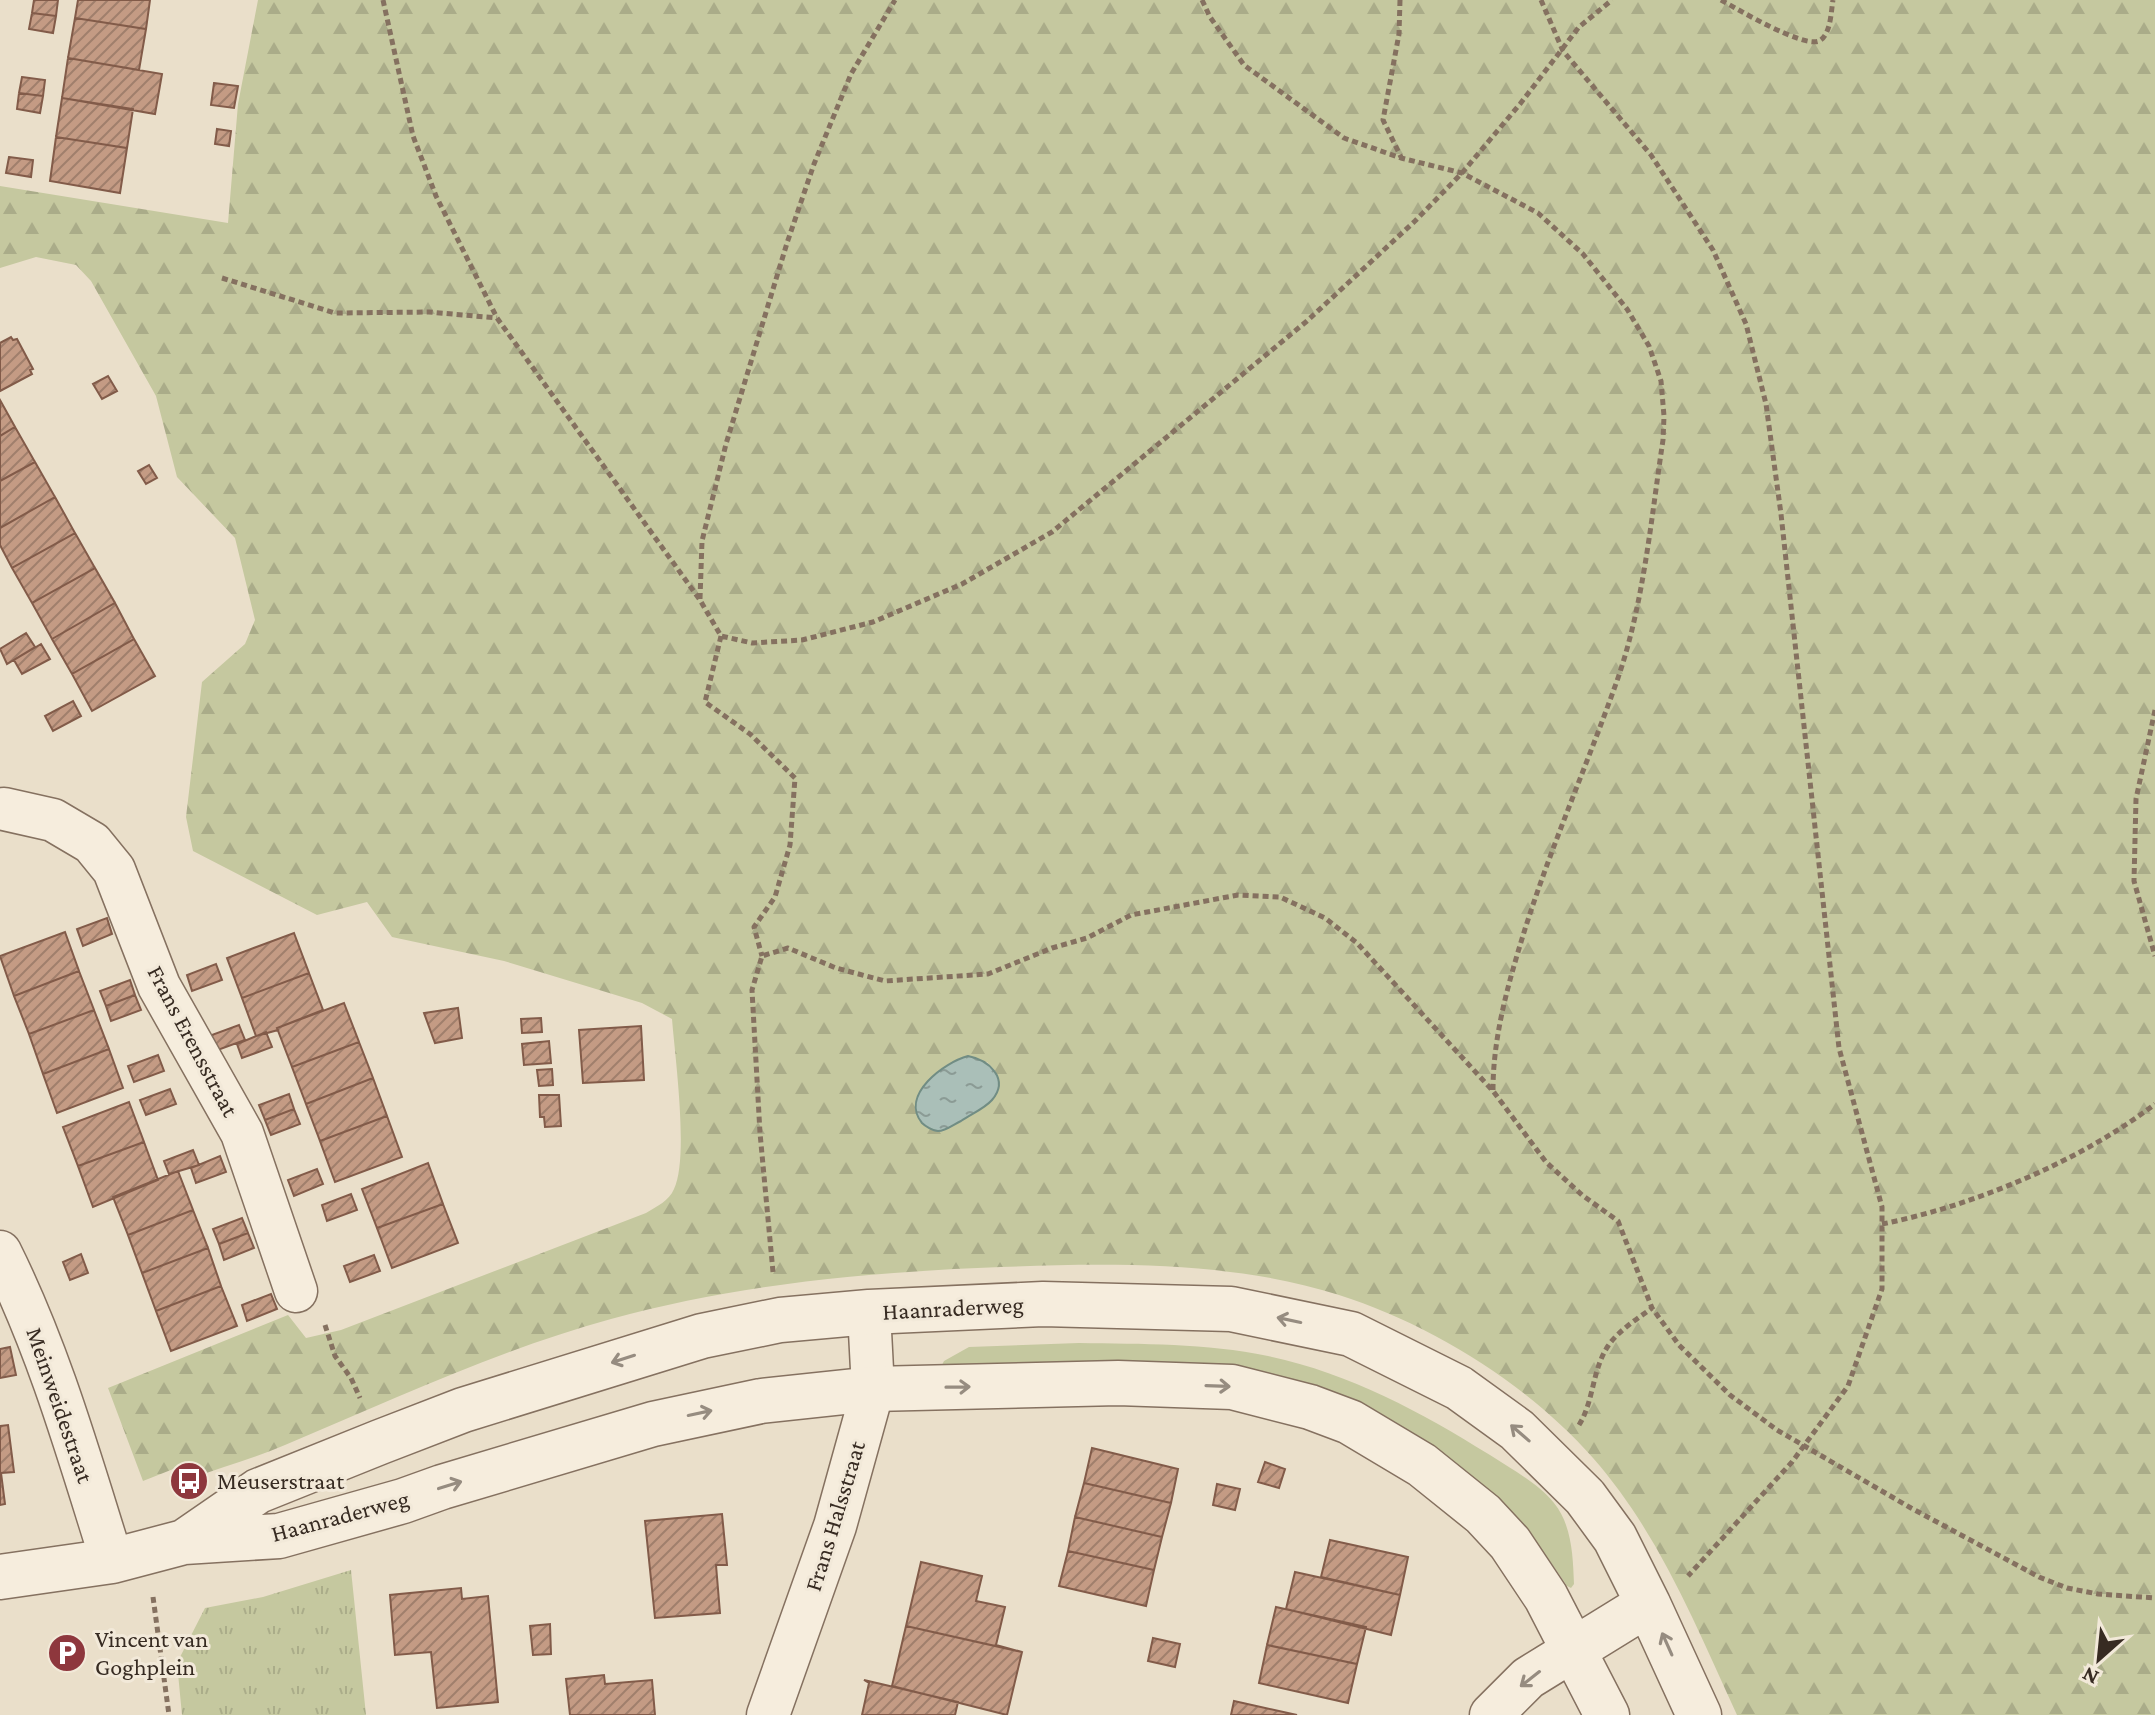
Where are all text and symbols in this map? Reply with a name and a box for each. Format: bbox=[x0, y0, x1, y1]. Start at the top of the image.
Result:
street label: Frans Erensstraat bbox=[142, 961, 245, 1122]
street label: Haanraderweg bbox=[882, 1290, 1025, 1325]
one-way arrow bbox=[1277, 1312, 1302, 1327]
street label: Meinweidestraat bbox=[21, 1324, 100, 1487]
one-way arrow bbox=[610, 1352, 636, 1367]
one-way arrow bbox=[1204, 1379, 1231, 1394]
one-way arrow bbox=[944, 1380, 971, 1395]
one-way arrow bbox=[687, 1405, 713, 1420]
one-way arrow bbox=[1510, 1424, 1530, 1442]
street label: Frans Halsstraat bbox=[799, 1436, 871, 1594]
bus stop icon: Meuserstraat bbox=[168, 1460, 210, 1502]
place label: Meuserstraat bbox=[217, 1467, 345, 1494]
one-way arrow bbox=[438, 1476, 463, 1491]
street label: Haanraderweg bbox=[268, 1484, 412, 1547]
north arrow bbox=[2059, 1619, 2139, 1699]
place label: Vincent van Goghplein bbox=[95, 1625, 208, 1680]
parking icon: Vincent van Goghplein bbox=[46, 1632, 88, 1674]
one-way arrow bbox=[1658, 1632, 1673, 1657]
text: N bbox=[2078, 1662, 2103, 1691]
one-way arrow bbox=[1520, 1670, 1541, 1687]

